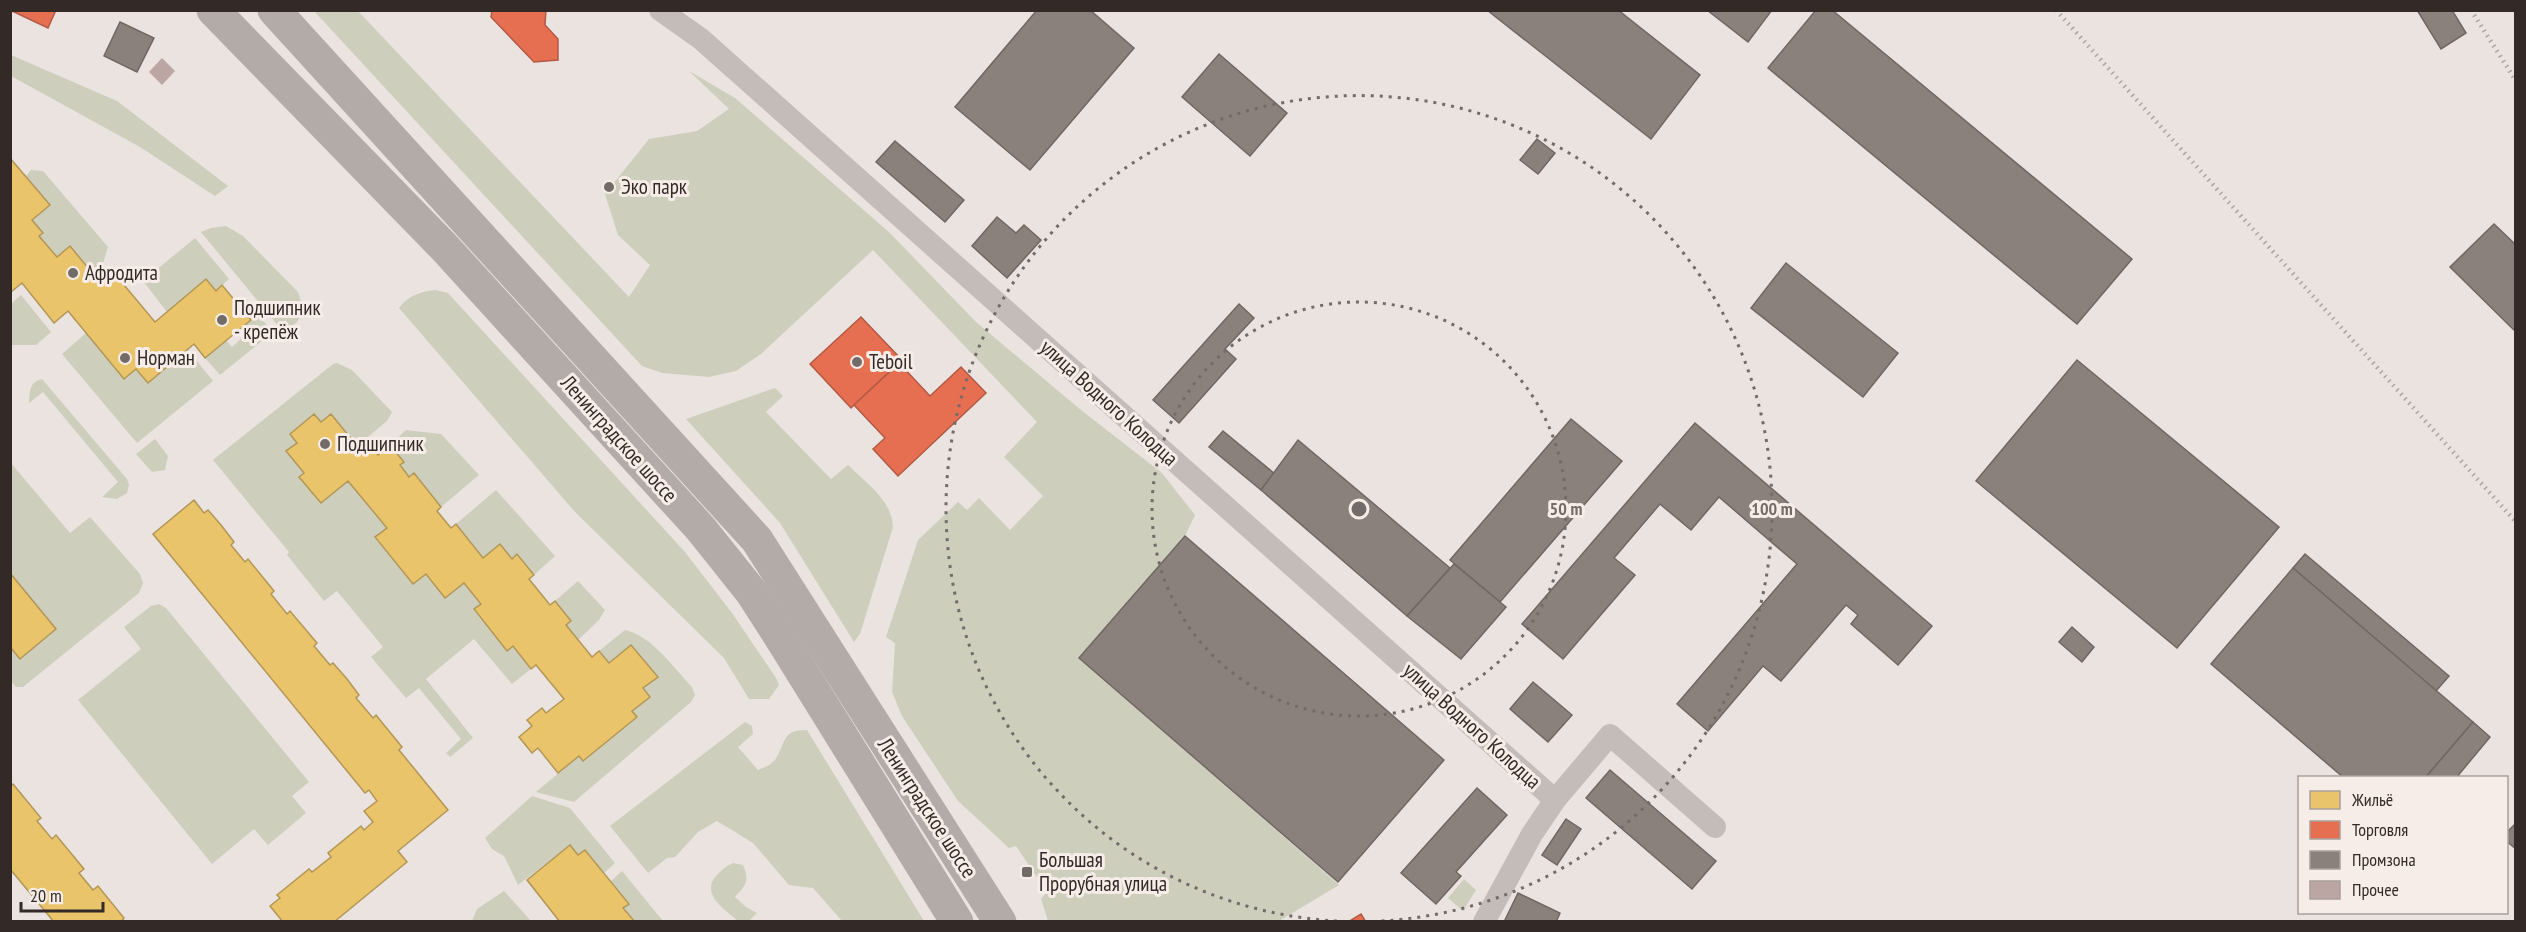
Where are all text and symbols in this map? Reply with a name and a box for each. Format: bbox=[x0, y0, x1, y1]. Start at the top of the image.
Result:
place label: Эко парк bbox=[621, 173, 687, 200]
marker: Эко парк bbox=[602, 180, 616, 194]
place label: Афродита bbox=[85, 259, 158, 286]
marker: Афродита bbox=[66, 266, 80, 280]
place label: Подшипник - крепёж bbox=[234, 294, 321, 345]
marker: Подшипник - крепёж bbox=[215, 313, 229, 327]
street label: улица Водного Колодца bbox=[1035, 334, 1184, 472]
place label: Норман bbox=[137, 344, 195, 371]
place label: Teboil bbox=[869, 348, 913, 375]
marker: Норман bbox=[118, 351, 132, 365]
marker: Teboil bbox=[850, 355, 864, 369]
street label: Ленинградское шоссе bbox=[555, 369, 684, 508]
place label: Подшипник bbox=[337, 430, 424, 457]
marker: Подшипник bbox=[318, 437, 332, 451]
text: 50 m bbox=[1550, 497, 1582, 520]
text: 100 m bbox=[1751, 497, 1793, 520]
centre of rings bbox=[1349, 499, 1369, 519]
street label: улица Водного Колодца bbox=[1398, 657, 1547, 795]
street label: Ленинградское шоссе bbox=[872, 732, 983, 883]
legend bbox=[2298, 776, 2508, 914]
text: Жильё bbox=[2351, 788, 2393, 811]
text: Торговля bbox=[2352, 818, 2408, 841]
place label: Большая Прорубная улица bbox=[1039, 846, 1167, 897]
text: Промзона bbox=[2352, 848, 2416, 871]
marker: Большая Прорубная улица bbox=[1020, 865, 1034, 879]
scale bar bbox=[21, 875, 104, 913]
text: Прочее bbox=[2352, 878, 2399, 901]
text: 20 m bbox=[30, 884, 62, 907]

